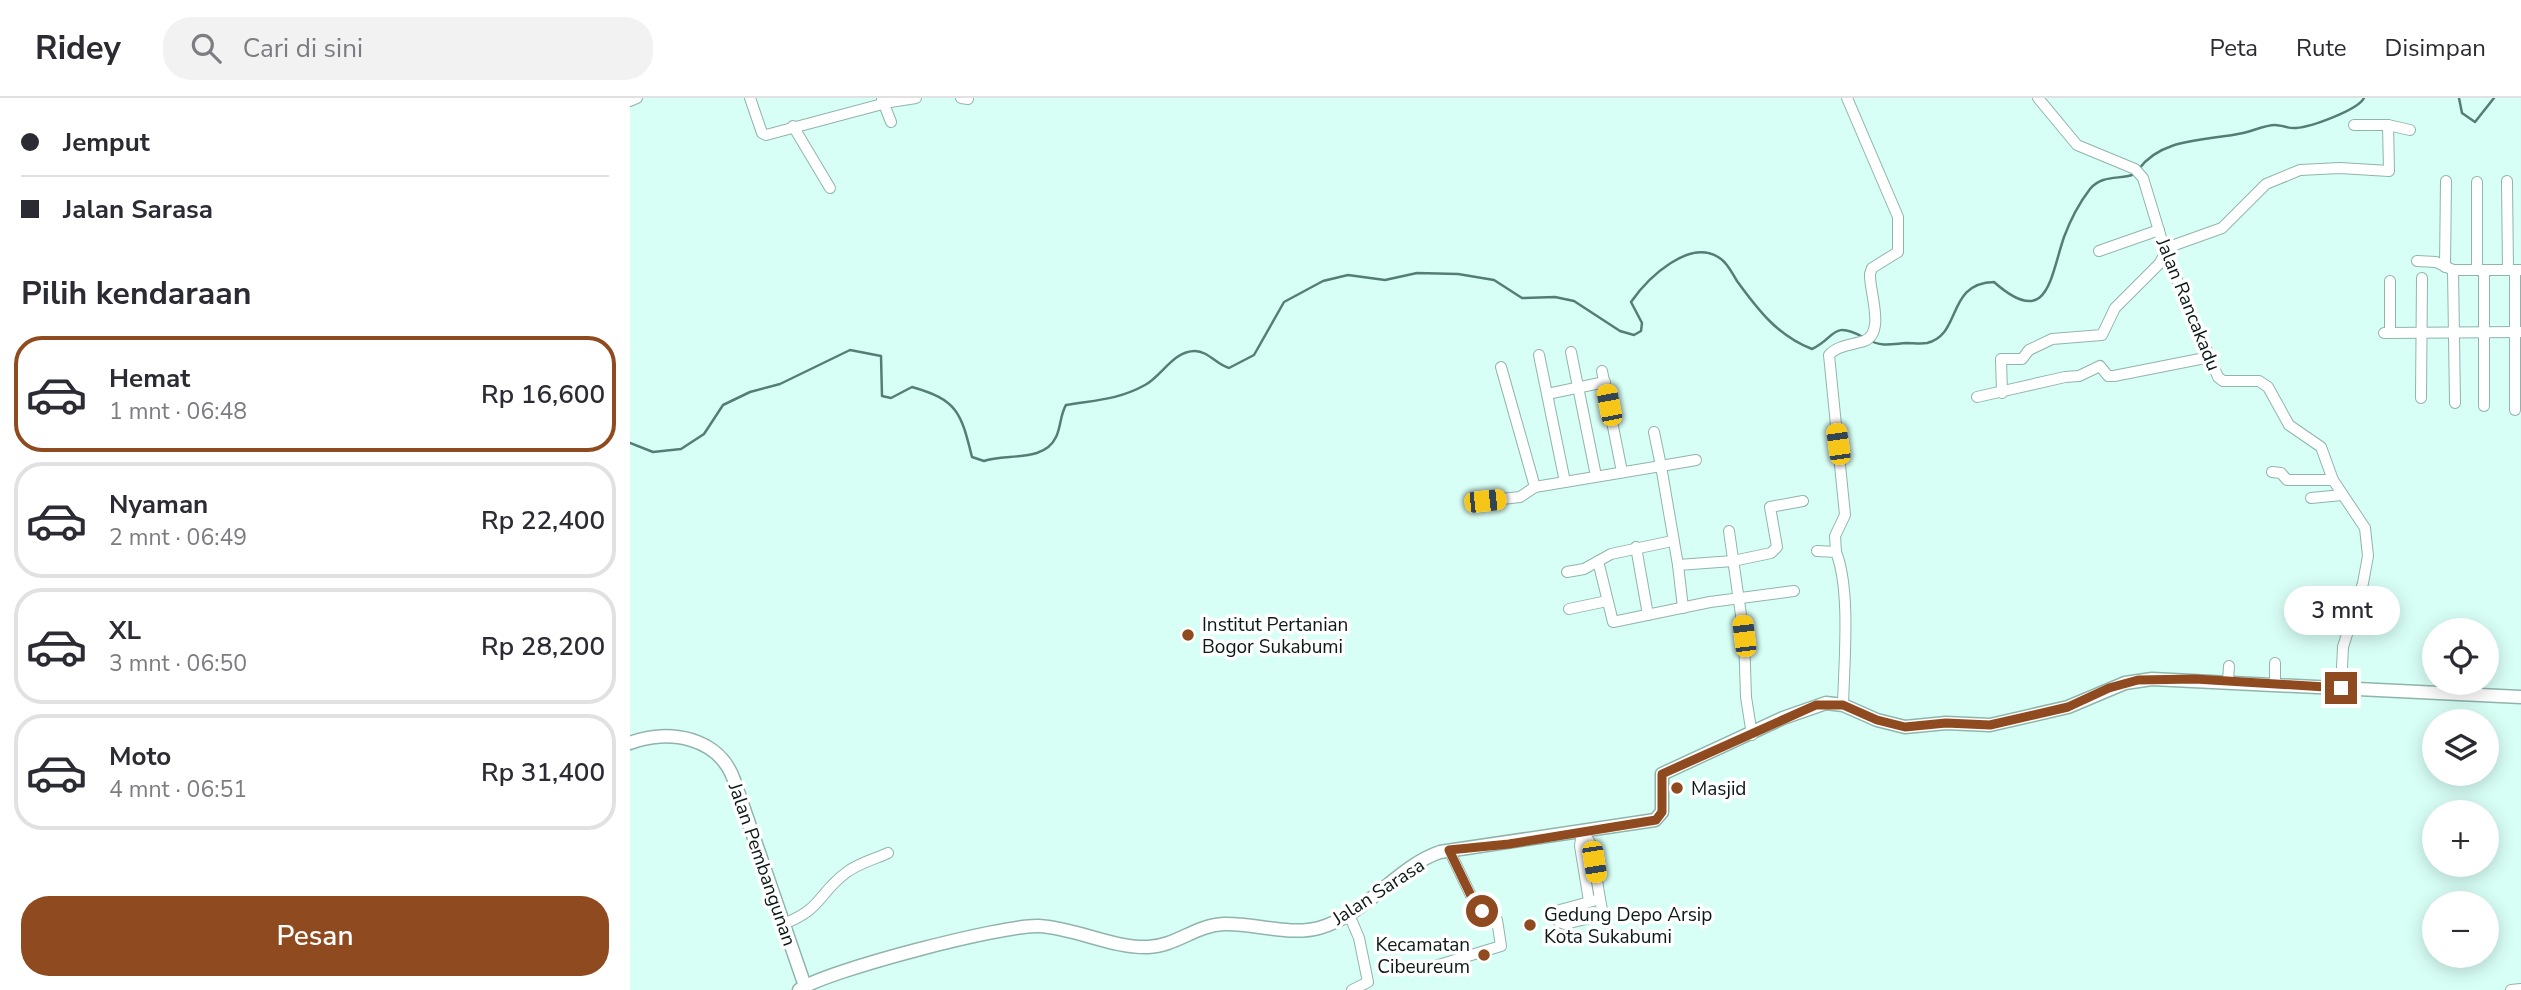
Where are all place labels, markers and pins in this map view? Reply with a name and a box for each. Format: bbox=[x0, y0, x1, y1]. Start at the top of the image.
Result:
place label: Institut Pertanian Bogor Sukabumi bbox=[1202, 612, 1348, 660]
marker: Institut Pertanian Bogor Sukabumi bbox=[1180, 627, 1196, 643]
place label: Masjid bbox=[1691, 776, 1746, 802]
marker: Masjid bbox=[1669, 780, 1685, 796]
place label: Gedung Depo Arsip Kota Sukabumi bbox=[1544, 902, 1712, 950]
marker: Gedung Depo Arsip Kota Sukabumi bbox=[1522, 917, 1538, 933]
place label: Kecamatan Cibeureum bbox=[1376, 932, 1470, 980]
marker: Kecamatan Cibeureum bbox=[1476, 947, 1492, 963]

